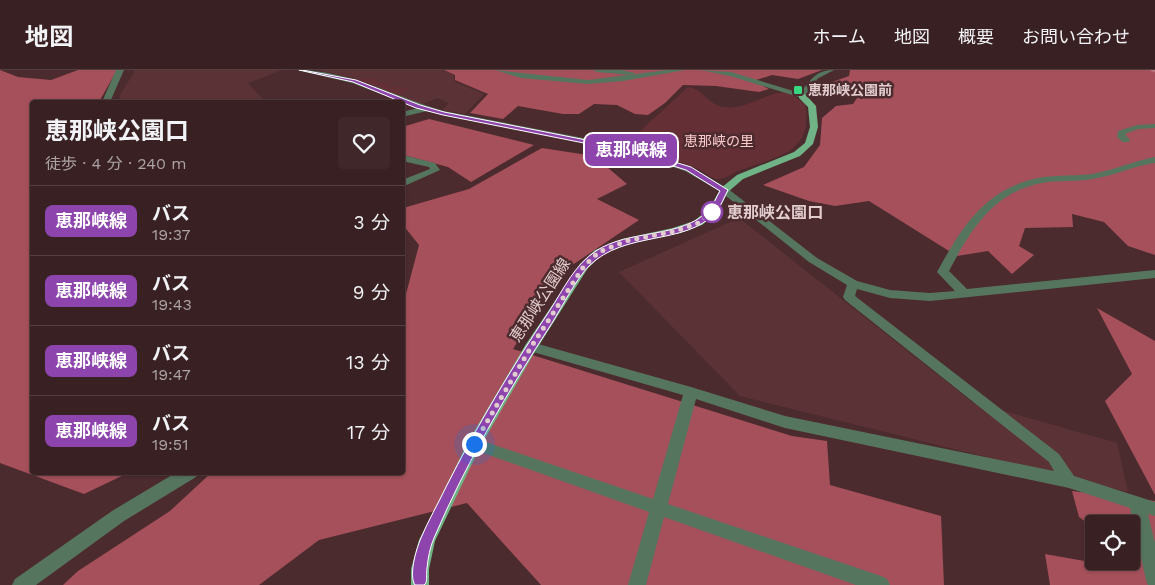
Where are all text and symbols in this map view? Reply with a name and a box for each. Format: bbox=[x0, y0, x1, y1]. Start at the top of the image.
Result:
text: 地図 bbox=[25, 23, 73, 51]
text: ホーム bbox=[813, 26, 866, 47]
text: 地図 bbox=[894, 26, 930, 47]
text: 概要 bbox=[958, 26, 994, 47]
text: お問い合わせ bbox=[1022, 26, 1130, 47]
place label: 恵那峡公園前 bbox=[808, 82, 892, 98]
marker: 恵那峡公園前 bbox=[792, 84, 804, 96]
text: 恵那峡公園口 bbox=[45, 117, 189, 145]
button: heart bbox=[338, 117, 390, 169]
park label: 恵那峡の里 bbox=[684, 133, 754, 149]
line badge: 恵那峡線 bbox=[596, 134, 666, 166]
text: 恵那峡線 bbox=[595, 139, 667, 160]
text: 徒歩 · 4 分 · 240 m bbox=[45, 154, 187, 173]
marker: 恵那峡公園口 bbox=[701, 201, 723, 223]
text: バス bbox=[152, 202, 190, 225]
place label: 恵那峡公園口 bbox=[727, 203, 823, 222]
text: 恵那峡線 bbox=[55, 210, 127, 231]
text: 3 分 bbox=[353, 211, 390, 234]
text: 19:37 bbox=[152, 225, 191, 244]
street label: 恵那峡公園線 bbox=[506, 255, 574, 345]
text: バス bbox=[152, 272, 190, 295]
text: 恵那峡線 bbox=[55, 280, 127, 301]
text: 9 分 bbox=[353, 281, 390, 304]
text: 19:43 bbox=[152, 295, 192, 314]
text: バス bbox=[152, 342, 190, 365]
text: 恵那峡線 bbox=[55, 350, 127, 371]
text: 13 分 bbox=[346, 351, 390, 374]
text: 19:47 bbox=[152, 365, 191, 384]
text: バス bbox=[152, 412, 190, 435]
text: 恵那峡線 bbox=[55, 420, 127, 441]
text: 17 分 bbox=[347, 421, 390, 444]
your location bbox=[462, 432, 487, 457]
text: 19:51 bbox=[152, 435, 188, 454]
map controls bbox=[1085, 515, 1140, 570]
button: locate bbox=[1085, 515, 1140, 570]

